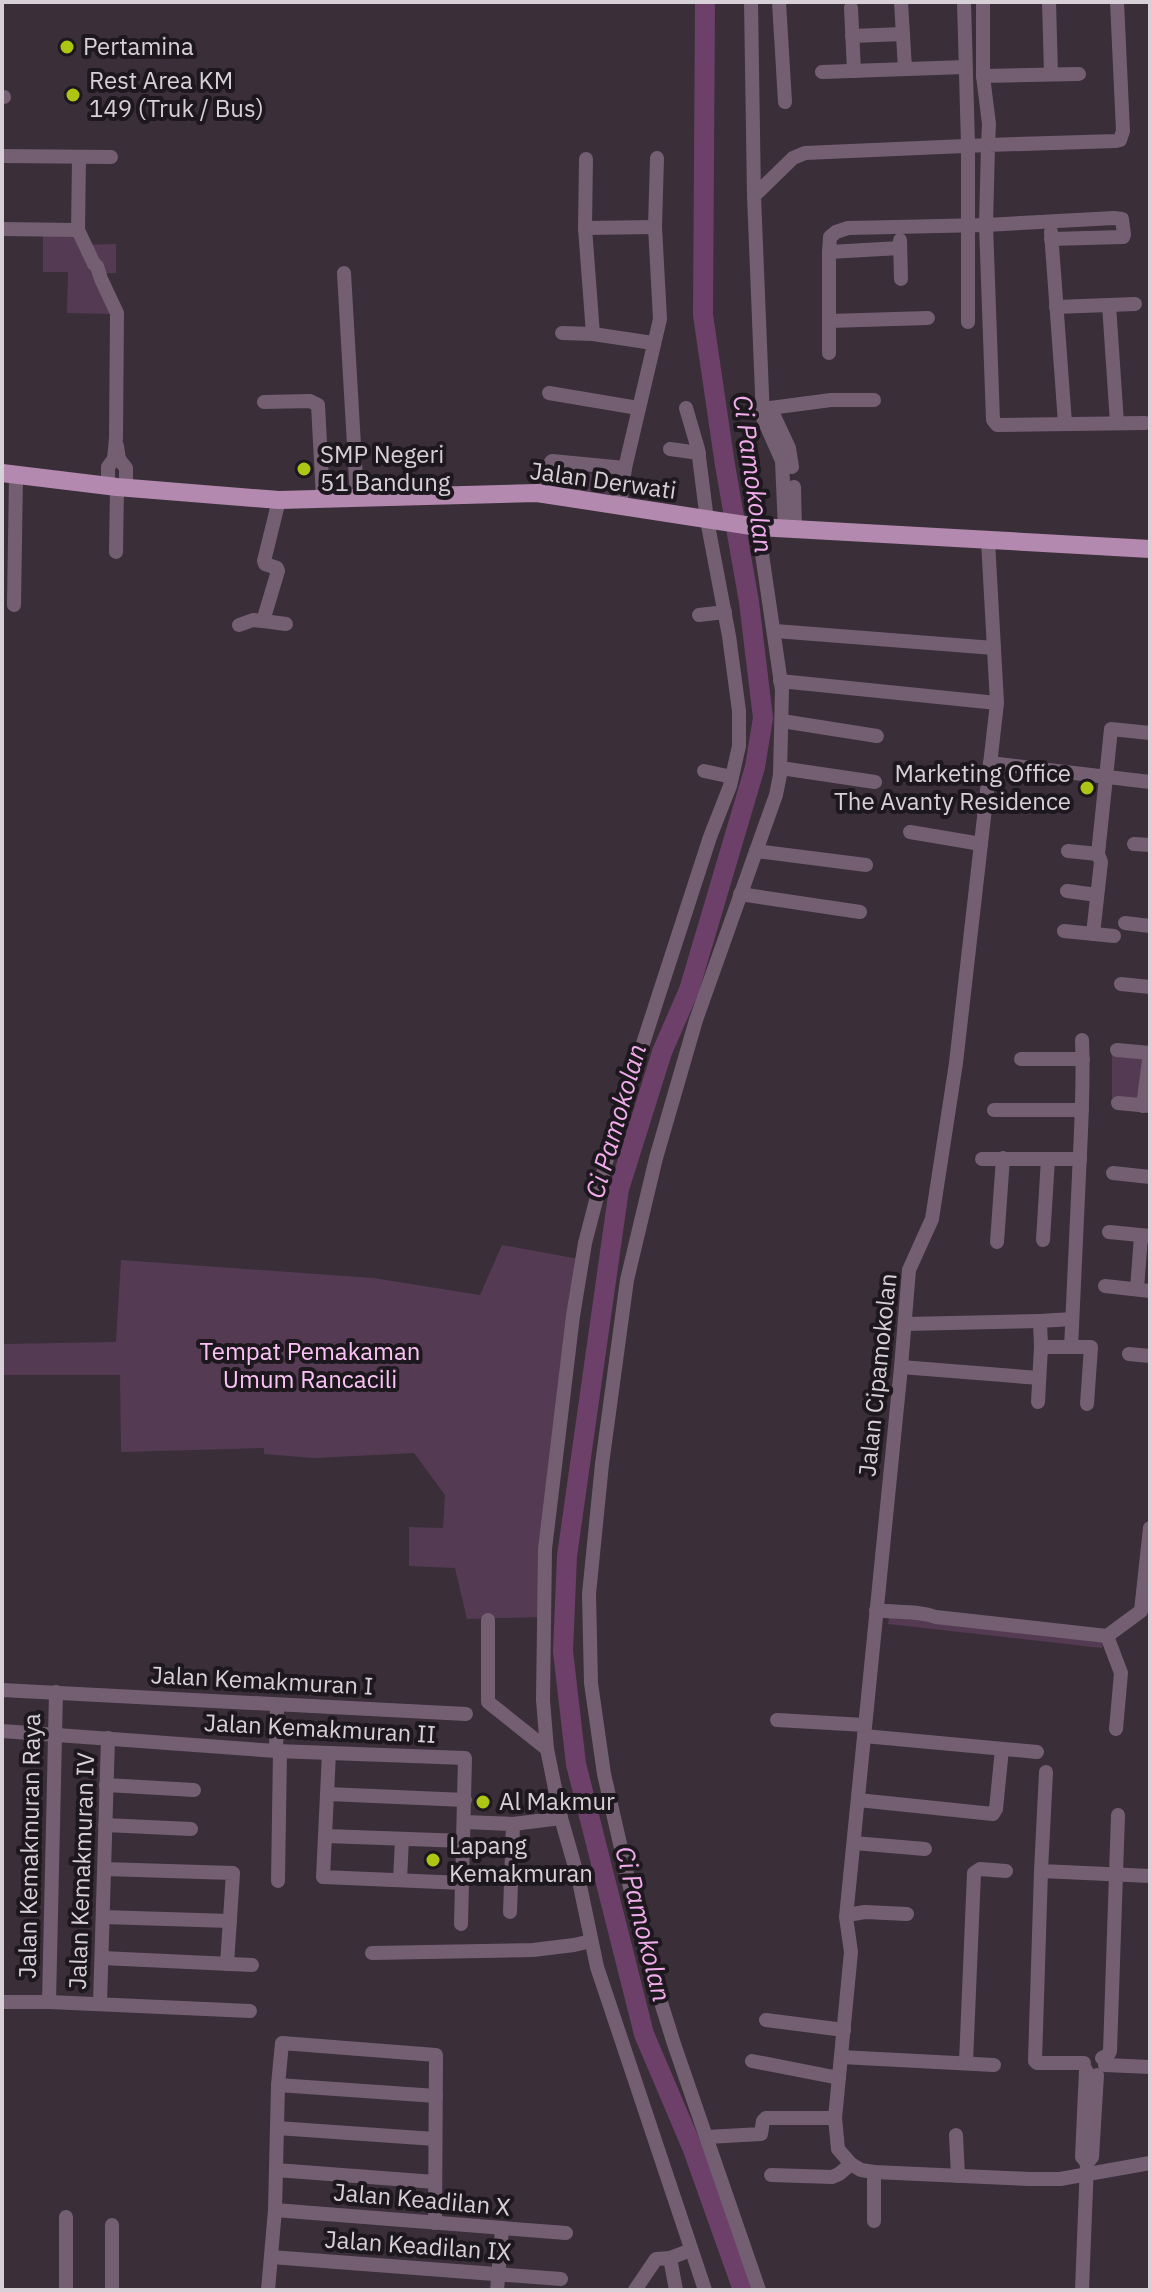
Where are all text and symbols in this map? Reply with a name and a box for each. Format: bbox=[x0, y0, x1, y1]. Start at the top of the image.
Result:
place label: Pertamina bbox=[83, 30, 194, 62]
marker: Pertamina bbox=[58, 38, 76, 56]
place label: Rest Area KM 149 (Truk / Bus) bbox=[89, 64, 264, 124]
marker: Rest Area KM 149 (Truk / Bus) bbox=[64, 86, 82, 104]
water label: Ci Pamokolan bbox=[726, 393, 782, 555]
place label: SMP Negeri 51 Bandung bbox=[320, 438, 451, 498]
street label: Jalan Derwati bbox=[528, 454, 678, 506]
marker: SMP Negeri 51 Bandung bbox=[295, 460, 313, 478]
place label: Marketing Office The Avanty Residence bbox=[834, 757, 1071, 817]
marker: Marketing Office The Avanty Residence bbox=[1078, 779, 1096, 797]
water label: Ci Pamokolan bbox=[577, 1040, 653, 1202]
street label: Jalan Cipamokolan bbox=[850, 1272, 904, 1478]
park label: Tempat Pemakaman Umum Rancacili bbox=[200, 1335, 420, 1395]
street label: Jalan Kemakmuran I bbox=[150, 1658, 374, 1702]
street label: Jalan Kemakmuran II bbox=[203, 1706, 437, 1750]
street label: Jalan Kemakmuran Raya bbox=[11, 1713, 47, 1979]
street label: Jalan Kemakmuran IV bbox=[61, 1751, 101, 1990]
place label: Al Makmur bbox=[499, 1785, 615, 1817]
marker: Al Makmur bbox=[474, 1793, 492, 1811]
place label: Lapang Kemakmuran bbox=[449, 1829, 593, 1889]
water label: Ci Pamokolan bbox=[608, 1842, 680, 2005]
marker: Lapang Kemakmuran bbox=[424, 1851, 442, 1869]
street label: Jalan Keadilan X bbox=[332, 2175, 512, 2223]
street label: Jalan Keadilan IX bbox=[324, 2223, 513, 2268]

